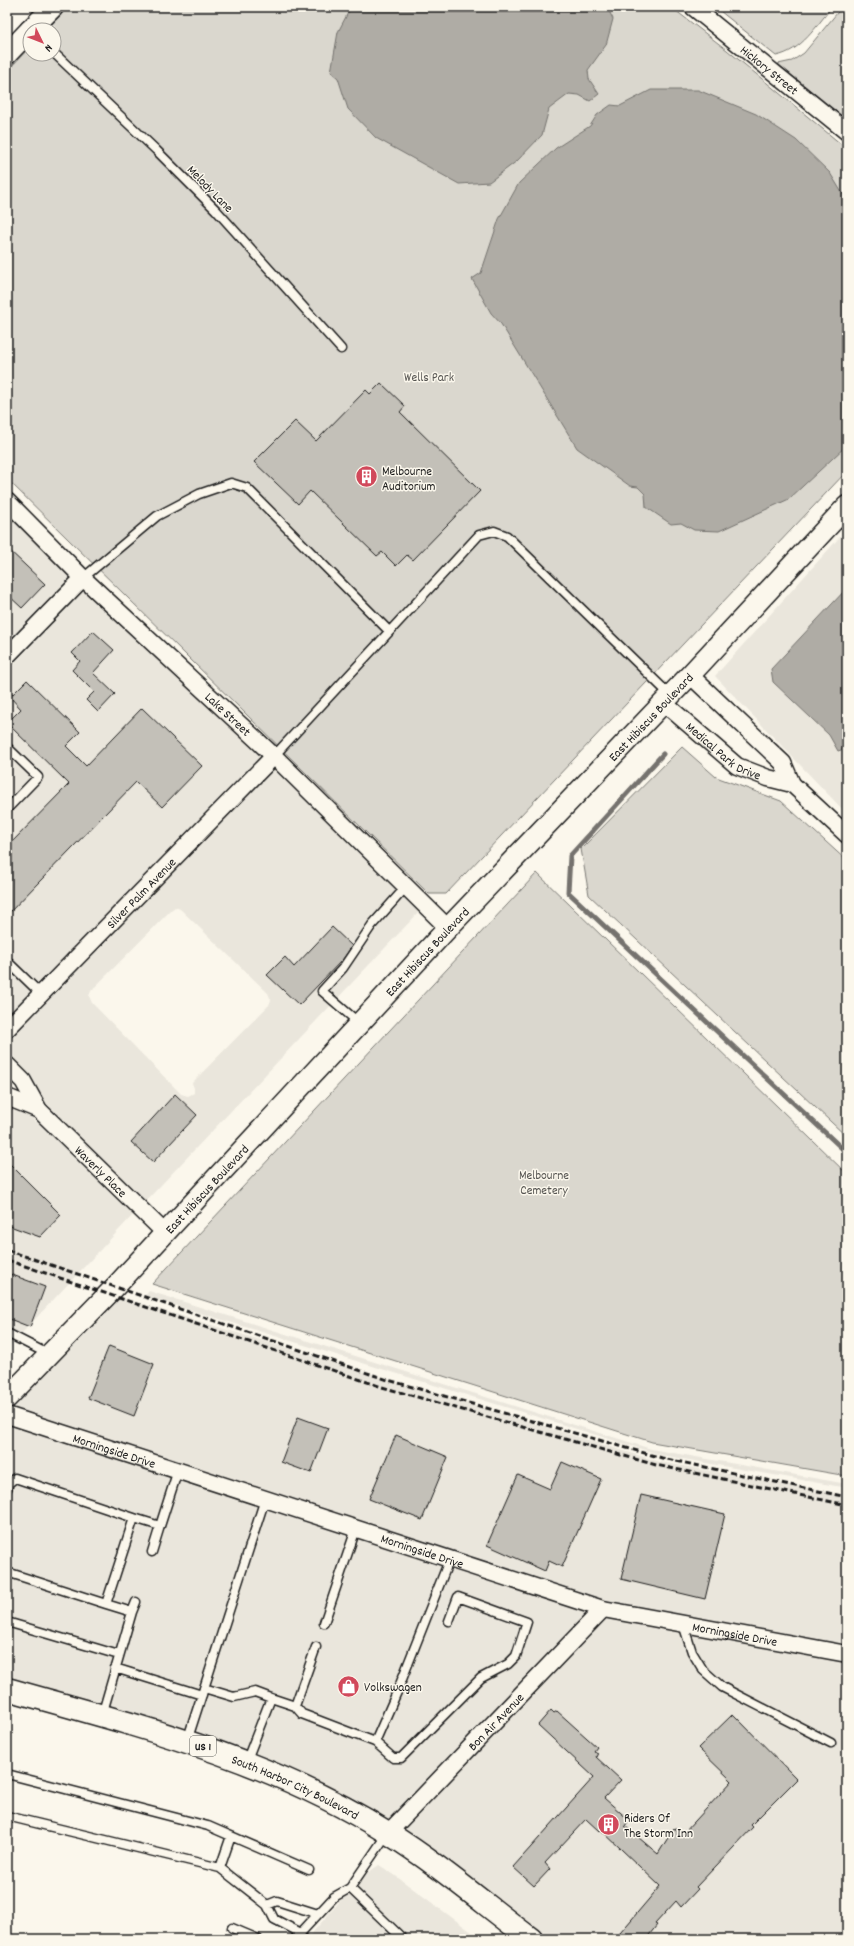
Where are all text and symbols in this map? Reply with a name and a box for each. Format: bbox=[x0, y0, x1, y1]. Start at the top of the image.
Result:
north arrow bbox=[22, 22, 62, 62]
text: N bbox=[40, 40, 56, 55]
street label: Hickory Street bbox=[735, 42, 802, 101]
street label: Melody Lane bbox=[182, 162, 237, 218]
park label: Wells Park bbox=[404, 369, 454, 388]
place label: Melbourne Auditorium bbox=[382, 463, 436, 497]
building icon: Melbourne Auditorium bbox=[354, 464, 380, 490]
street label: East Hibiscus Boulevard bbox=[605, 670, 699, 767]
street label: Lake Street bbox=[199, 689, 254, 742]
street label: Medical Park Drive bbox=[681, 719, 763, 786]
street label: Silver Palm Avenue bbox=[103, 854, 182, 934]
street label: East Hibiscus Boulevard bbox=[382, 904, 475, 1002]
street label: East Hibiscus Boulevard bbox=[162, 1141, 254, 1239]
street label: Waverly Place bbox=[69, 1143, 130, 1203]
park label: Melbourne Cemetery bbox=[519, 1167, 569, 1201]
street label: Morningside Drive bbox=[70, 1430, 158, 1475]
street label: Morningside Drive bbox=[378, 1530, 466, 1575]
street label: Morningside Drive bbox=[690, 1619, 779, 1653]
shop icon: Volkswagen bbox=[335, 1673, 361, 1699]
place label: Volkswagen bbox=[364, 1679, 422, 1698]
street label: Bon Air Avenue bbox=[465, 1689, 530, 1756]
road number: US 1 bbox=[190, 1736, 216, 1756]
street label: South Harbor City Boulevard bbox=[228, 1751, 362, 1826]
place label: Riders Of The Storm Inn bbox=[624, 1810, 693, 1844]
building icon: Riders Of The Storm Inn bbox=[596, 1811, 622, 1837]

